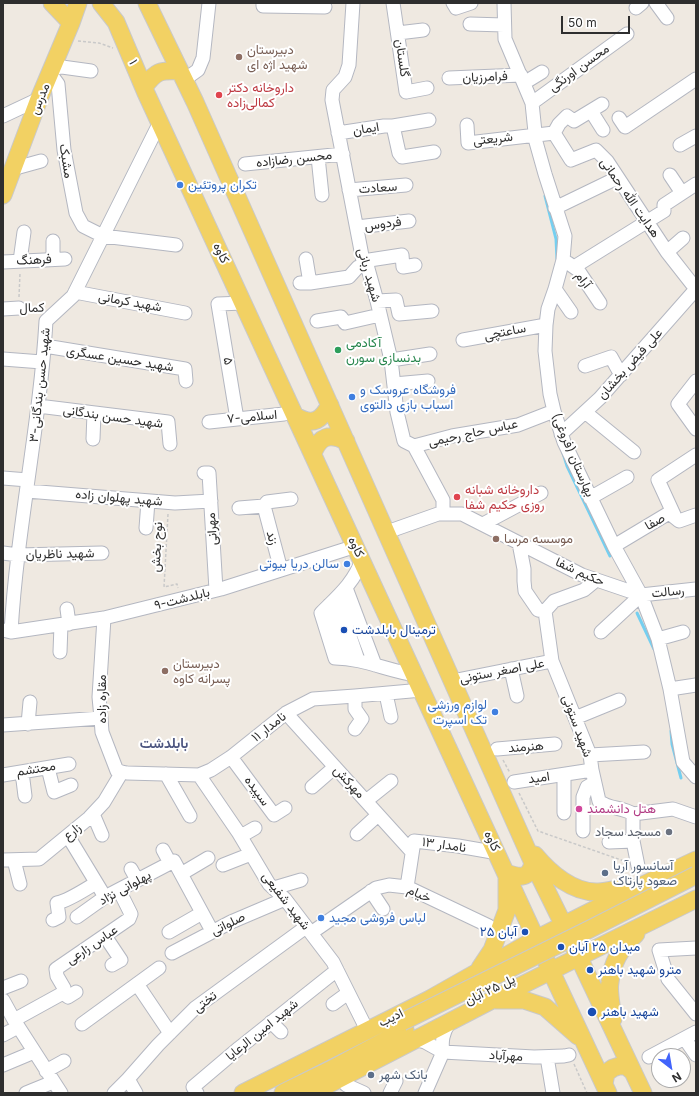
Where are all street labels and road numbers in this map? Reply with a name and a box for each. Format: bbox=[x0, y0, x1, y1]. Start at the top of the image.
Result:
street label: گلستان bbox=[392, 38, 412, 78]
street label: محسن اورنگی bbox=[546, 41, 612, 95]
street label: ۱ bbox=[125, 57, 141, 67]
street label: فرامرزیان bbox=[462, 68, 508, 86]
street label: مدرس bbox=[27, 81, 53, 117]
street label: ایمان bbox=[352, 119, 380, 139]
street label: شریعتی bbox=[472, 129, 514, 149]
street label: مشبک bbox=[56, 143, 76, 179]
street label: محسن رضازاده bbox=[255, 147, 333, 171]
street label: هدایت الله رحمانی bbox=[597, 155, 663, 241]
street label: سعادت bbox=[358, 179, 398, 197]
street label: فردوس bbox=[364, 214, 402, 234]
street label: کاوه bbox=[209, 240, 233, 266]
street label: شهید ربانی bbox=[354, 246, 384, 304]
street label: فرهنگ bbox=[16, 251, 52, 269]
street label: آرام bbox=[572, 268, 594, 292]
street label: شهید کرمانی bbox=[97, 289, 163, 315]
street label: کمال bbox=[19, 300, 45, 316]
street label: ساعتچی bbox=[483, 320, 527, 344]
street label: علی فیض بخشان bbox=[594, 325, 666, 403]
street label: ۳-شهید حسن بندگانی bbox=[26, 327, 54, 443]
street label: شهید حسین عسگری bbox=[65, 343, 175, 375]
street label: ۵ bbox=[220, 356, 236, 366]
street label: شهید حسن بندگانی bbox=[62, 402, 164, 432]
street label: ۷-اسلامی bbox=[226, 407, 278, 427]
street label: بهارستان (فروغی) bbox=[548, 411, 598, 499]
street label: عباس حاج رحیمی bbox=[427, 416, 519, 450]
street label: شهید پهلوان زاده bbox=[75, 486, 163, 510]
street label: صفا bbox=[642, 510, 668, 534]
street label: مهرانی bbox=[203, 512, 221, 546]
street label: نوح بخش bbox=[148, 521, 166, 573]
street label: زند bbox=[263, 529, 281, 547]
street label: کاوه bbox=[344, 534, 368, 560]
street label: شهید ناظریان bbox=[25, 546, 95, 562]
street label: حکیم شفا bbox=[553, 554, 607, 590]
street label: رسالت bbox=[651, 583, 685, 601]
street label: ۹-بابلدشت bbox=[153, 585, 211, 613]
street label: علی اصغر ستونی bbox=[458, 655, 546, 687]
street label: مقاره زاده bbox=[94, 675, 110, 723]
street label: شهید ستونی bbox=[559, 693, 595, 759]
street label: ۱۱ نامدار bbox=[249, 709, 289, 745]
street label: هنرمند bbox=[508, 738, 544, 756]
street label: محتشم bbox=[15, 758, 57, 780]
street label: مهرکش bbox=[330, 762, 368, 802]
street label: امید bbox=[527, 769, 551, 787]
street label: سپیده bbox=[241, 773, 273, 809]
street label: زارع bbox=[60, 820, 84, 844]
street label: کاوه bbox=[480, 828, 504, 854]
street label: ۱۳ نامدار bbox=[421, 834, 467, 856]
street label: پهلوانی نژاد bbox=[96, 867, 154, 909]
street label: شهید شفیعی bbox=[259, 869, 313, 933]
street label: خیام bbox=[405, 882, 433, 906]
street label: صلواتی bbox=[208, 909, 248, 939]
street label: عباس زارعی bbox=[63, 922, 121, 968]
street label: پل ۲۵ آبان bbox=[462, 971, 518, 1009]
street label: تختی bbox=[190, 988, 220, 1016]
street label: شهید امین الرعایا bbox=[223, 996, 301, 1064]
street label: ادیب bbox=[376, 1005, 406, 1031]
street label: مهرآباد bbox=[489, 1047, 523, 1065]

